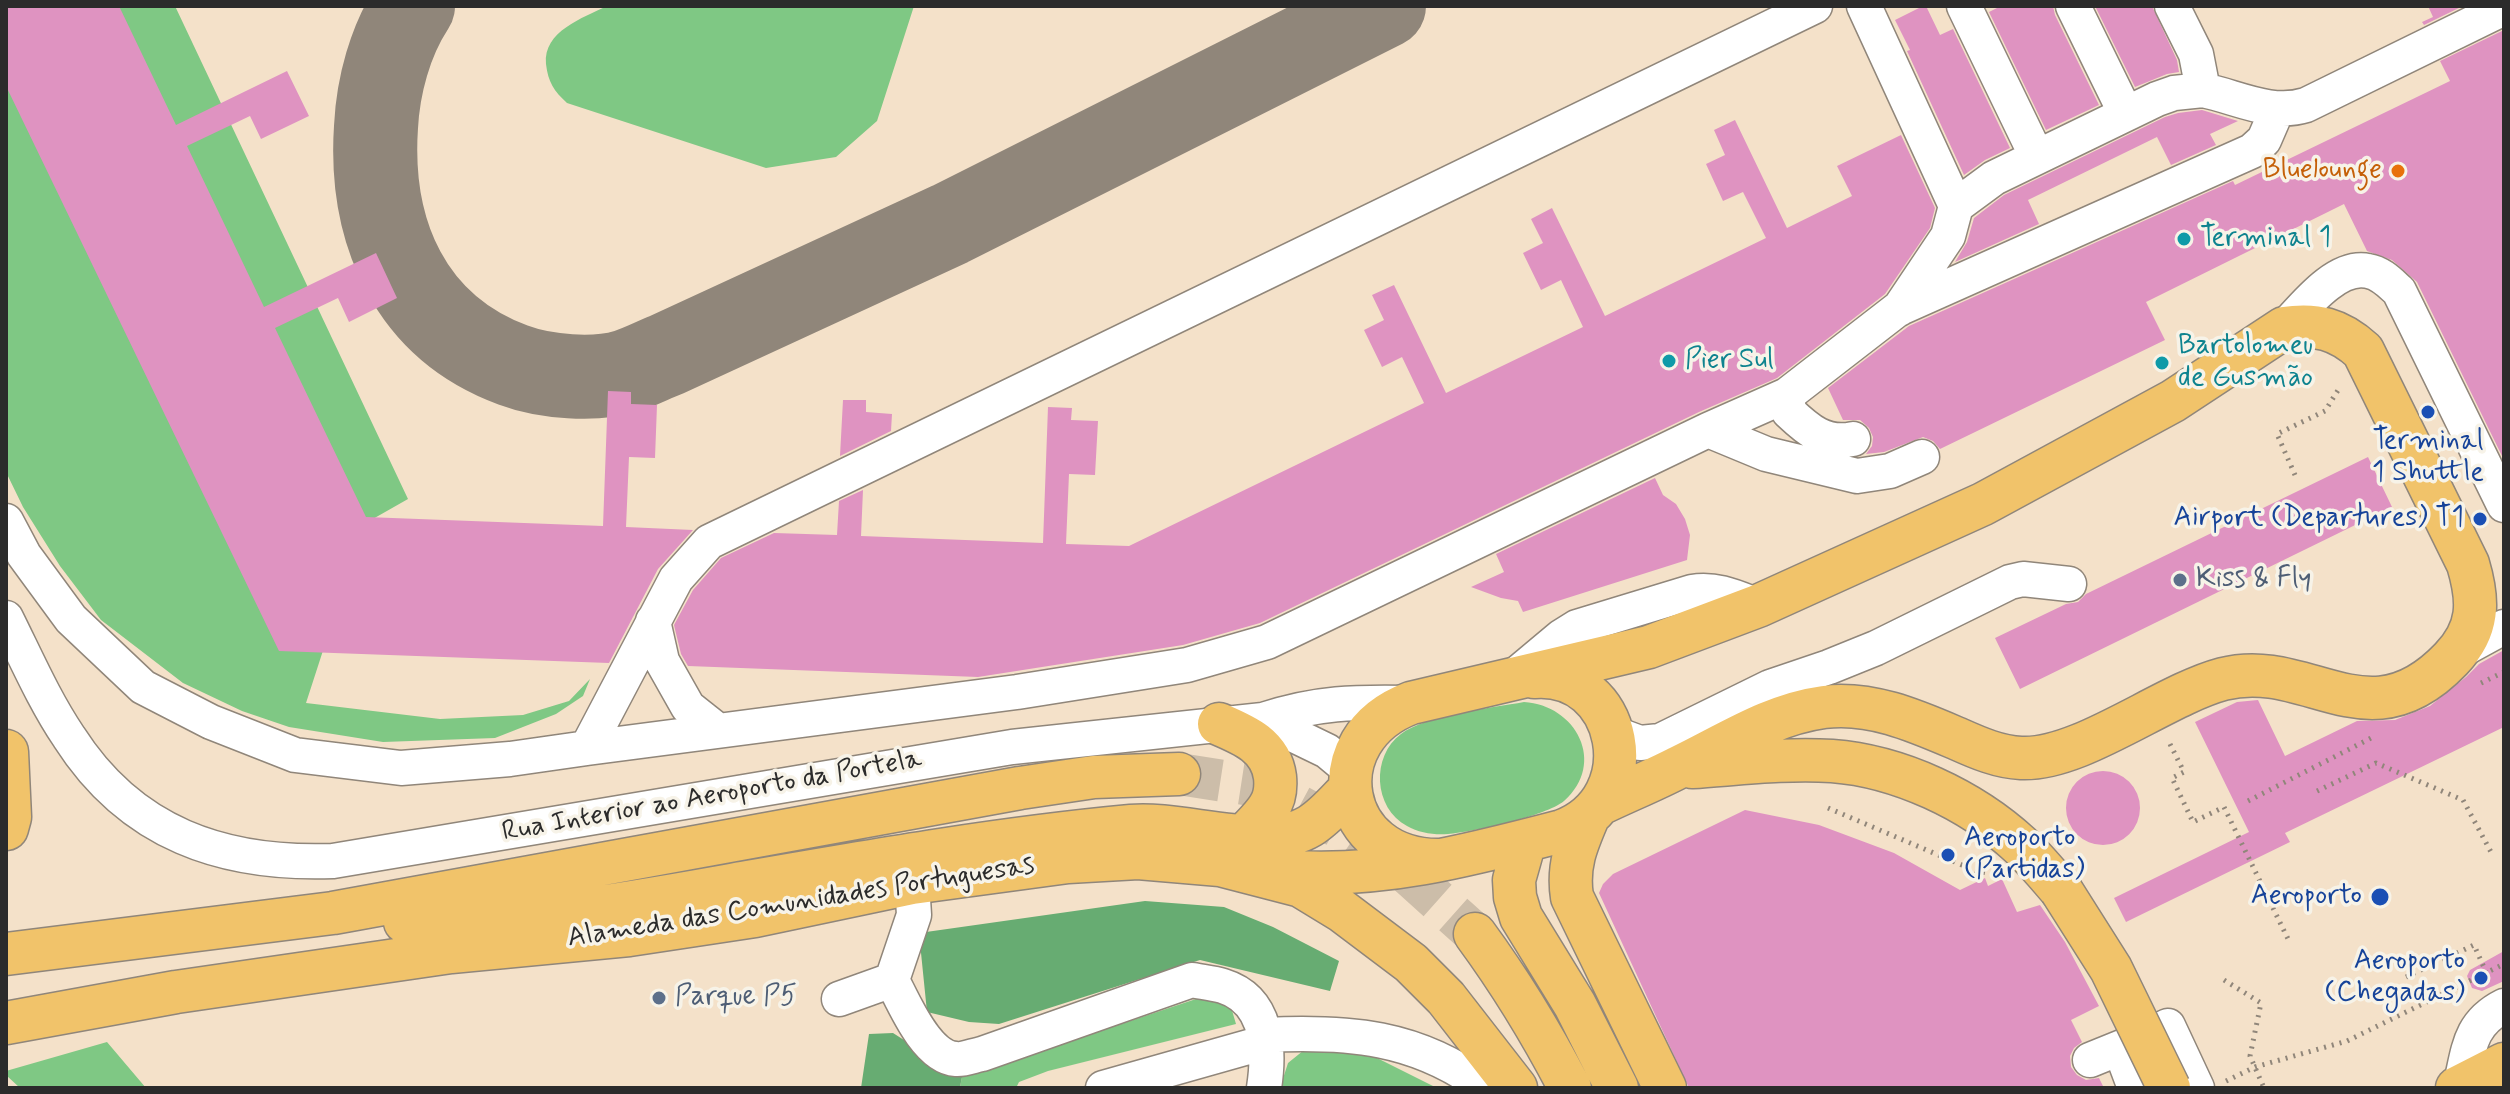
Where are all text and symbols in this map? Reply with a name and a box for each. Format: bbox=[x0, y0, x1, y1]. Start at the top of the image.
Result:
place label: Bluelounge bbox=[2263, 154, 2382, 188]
marker: Bluelounge bbox=[2389, 162, 2407, 180]
place label: Terminal 1 bbox=[2200, 222, 2331, 256]
marker: Terminal 1 bbox=[2175, 230, 2193, 248]
place label: Bartolomeu de Gusmão bbox=[2178, 330, 2313, 396]
place label: Pier Sul bbox=[1685, 344, 1774, 378]
marker: Pier Sul bbox=[1660, 352, 1678, 370]
marker: Bartolomeu de Gusmão bbox=[2153, 354, 2171, 372]
marker: Terminal 1 Shuttle bbox=[2419, 403, 2437, 421]
place label: Terminal 1 Shuttle bbox=[2372, 425, 2484, 491]
place label: Airport (Departures) T1 bbox=[2174, 502, 2464, 536]
marker: Airport (Departures) T1 bbox=[2471, 510, 2489, 528]
place label: Kiss & Fly bbox=[2196, 563, 2311, 597]
marker: Kiss & Fly bbox=[2171, 571, 2189, 589]
street label: Rua Interior ao Aeroporto da Portela bbox=[500, 744, 924, 850]
place label: Aeroporto (Partidas) bbox=[1964, 822, 2085, 888]
marker: Aeroporto (Partidas) bbox=[1939, 846, 1957, 864]
street label: Alameda das Comunidades Portuguesas bbox=[565, 849, 1037, 957]
place label: Aeroporto bbox=[2251, 880, 2362, 914]
marker: Aeroporto bbox=[2369, 886, 2391, 908]
place label: Aeroporto (Chegadas) bbox=[2324, 945, 2465, 1011]
marker: Aeroporto (Chegadas) bbox=[2472, 969, 2490, 987]
place label: Parque P5 bbox=[675, 981, 797, 1015]
marker: Parque P5 bbox=[650, 989, 668, 1007]

